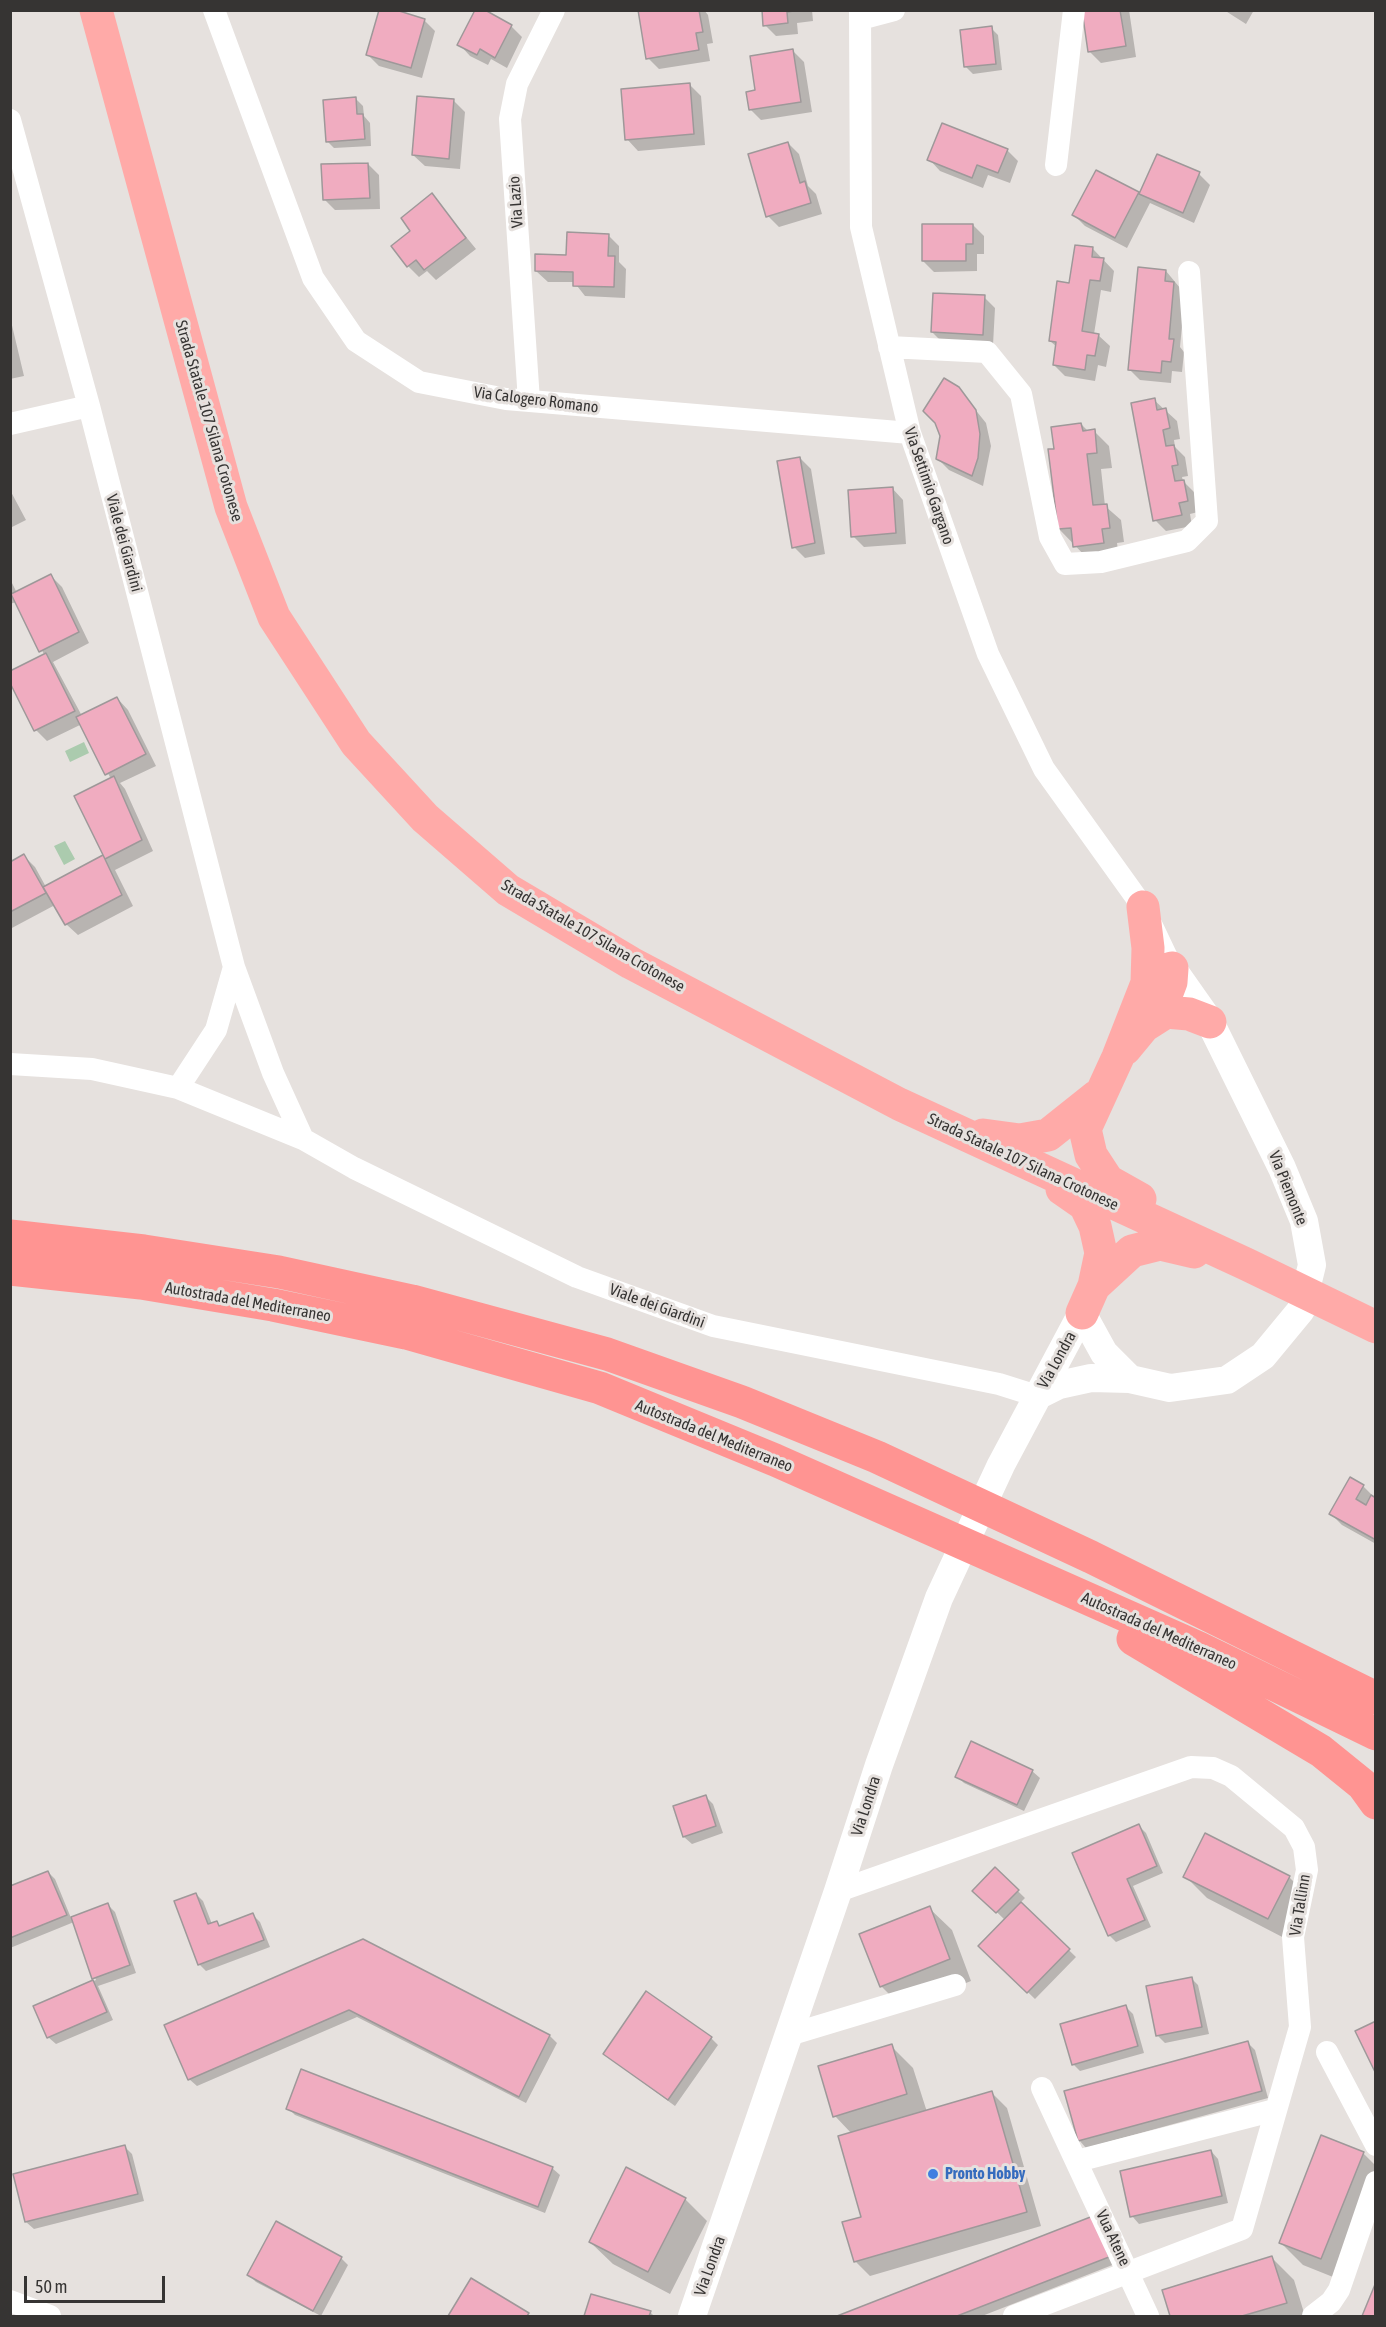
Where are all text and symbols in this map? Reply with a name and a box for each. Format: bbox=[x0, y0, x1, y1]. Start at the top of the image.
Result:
street label: Via Lazio bbox=[505, 176, 527, 228]
street label: Strada Statale 107 Silana Crotonese bbox=[171, 318, 247, 524]
street label: Via Calogero Romano bbox=[473, 383, 599, 417]
street label: Via Settimio Gargano bbox=[900, 425, 958, 547]
street label: Viale dei Giardini bbox=[102, 492, 146, 594]
street label: Strada Statale 107 Silana Crotonese bbox=[498, 876, 688, 996]
street label: Strada Statale 107 Silana Crotonese bbox=[925, 1109, 1121, 1215]
street label: Via Piemonte bbox=[1264, 1148, 1312, 1228]
street label: Autostrada del Mediterraneo bbox=[164, 1278, 332, 1326]
street label: Viale dei Giardini bbox=[607, 1280, 707, 1332]
street label: Via Londra bbox=[1034, 1328, 1080, 1392]
street label: Autostrada del Mediterraneo bbox=[633, 1396, 795, 1476]
street label: Autostrada del Mediterraneo bbox=[1078, 1588, 1240, 1674]
street label: Via Londra bbox=[847, 1774, 885, 1838]
street label: Via Tallinn bbox=[1286, 1873, 1314, 1937]
place label: Pronto Hobby bbox=[945, 2164, 1025, 2184]
marker: Pronto Hobby bbox=[926, 2167, 940, 2181]
street label: Vua Atene bbox=[1092, 2207, 1134, 2269]
street label: Via Londra bbox=[690, 2234, 730, 2298]
scale bar bbox=[27, 2264, 168, 2302]
text: 50 m bbox=[35, 2276, 67, 2297]

